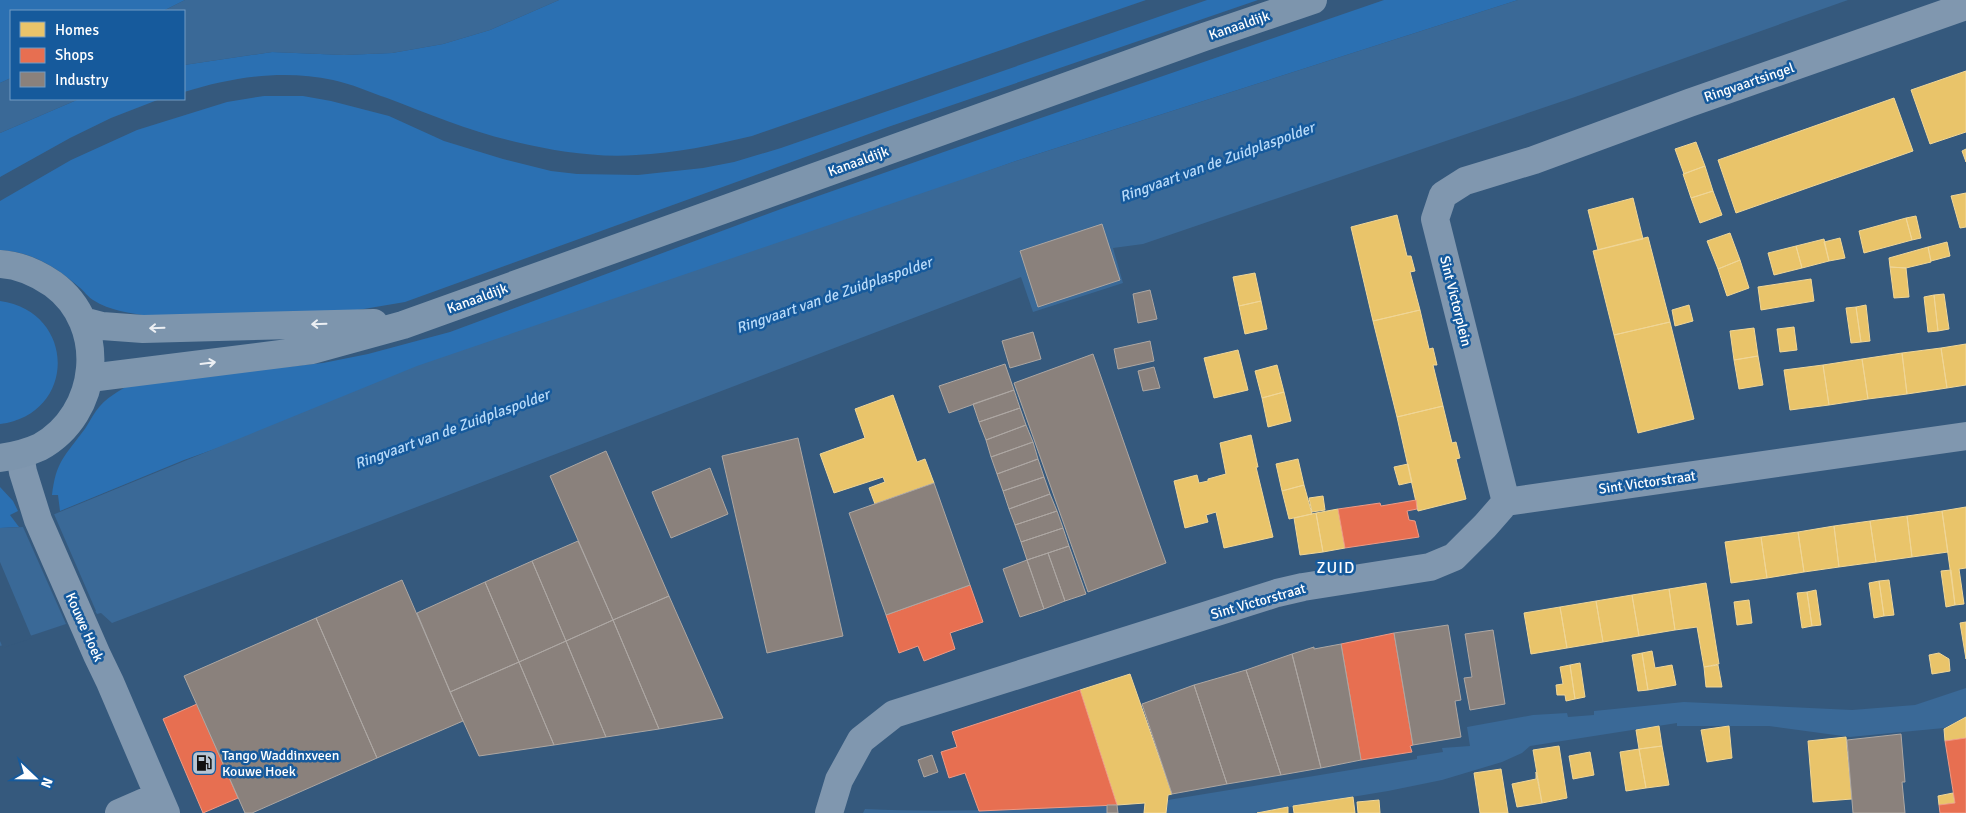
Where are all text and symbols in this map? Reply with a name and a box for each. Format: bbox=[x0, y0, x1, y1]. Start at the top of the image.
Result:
street label: Kanaaldijk bbox=[1206, 7, 1272, 44]
legend bbox=[10, 10, 185, 100]
text: Homes bbox=[55, 21, 99, 39]
text: Shops bbox=[55, 46, 94, 64]
street label: Ringvaartsingel bbox=[1702, 59, 1796, 106]
text: Industry bbox=[55, 71, 108, 89]
water label: Ringvaart van de Zuidplaspolder bbox=[1117, 117, 1319, 206]
street label: Kanaaldijk bbox=[825, 143, 891, 180]
water label: Ringvaart van de Zuidplaspolder bbox=[734, 252, 937, 337]
street label: Sint Victorplein bbox=[1436, 254, 1475, 348]
street label: Kanaaldijk bbox=[444, 280, 510, 317]
one-way arrow bbox=[311, 319, 327, 328]
one-way arrow bbox=[149, 324, 165, 333]
one-way arrow bbox=[199, 358, 215, 368]
water label: Ringvaart van de Zuidplaspolder bbox=[352, 384, 554, 473]
street label: Sint Victorstraat bbox=[1597, 467, 1697, 498]
district label: ZUID bbox=[1317, 558, 1355, 578]
street label: Sint Victorstraat bbox=[1209, 580, 1308, 623]
street label: Kouwe Hoek bbox=[62, 590, 107, 664]
place label: Tango Waddinxveen Kouwe Hoek bbox=[222, 747, 339, 780]
fuel station icon: Tango Waddinxveen Kouwe Hoek bbox=[191, 750, 217, 776]
north arrow bbox=[10, 753, 60, 803]
text: N bbox=[37, 775, 56, 790]

